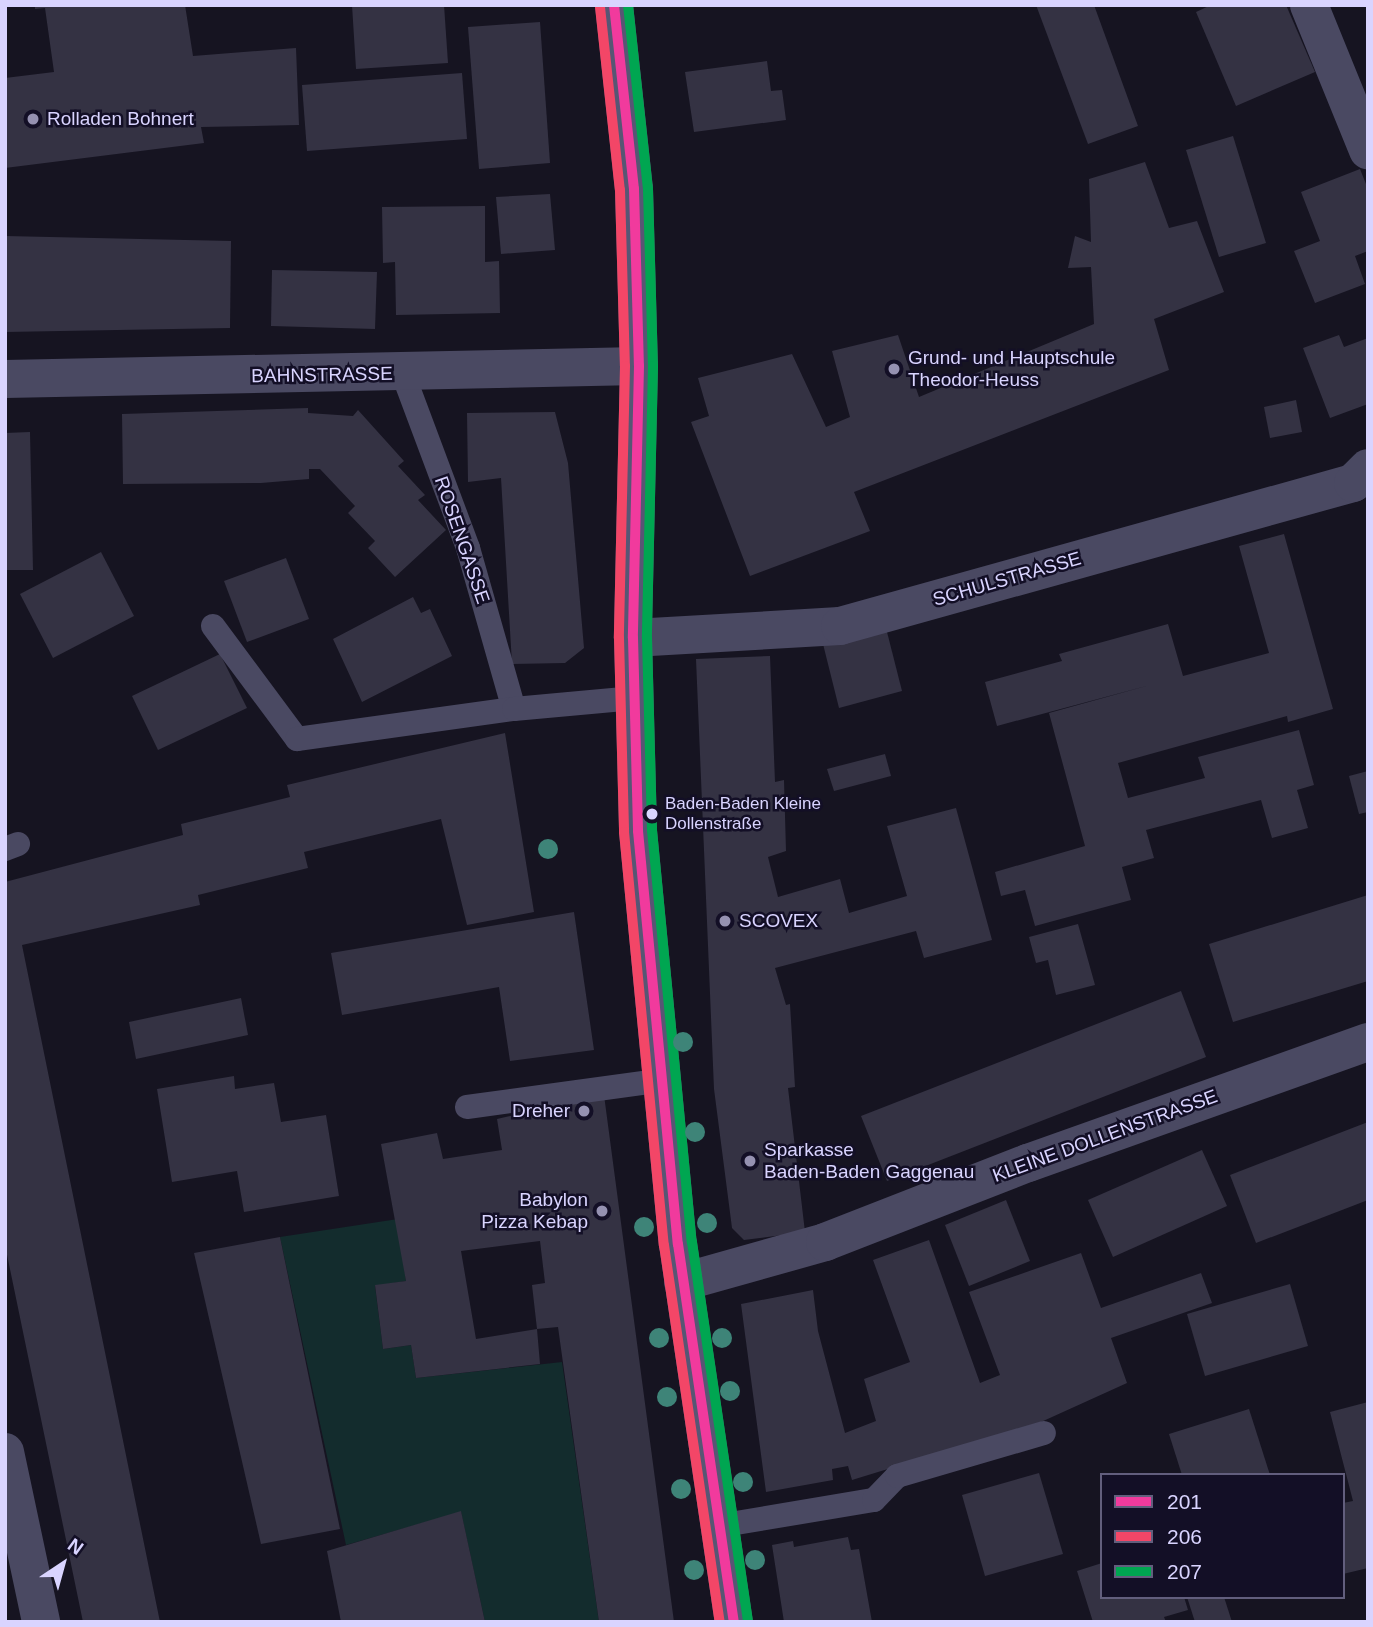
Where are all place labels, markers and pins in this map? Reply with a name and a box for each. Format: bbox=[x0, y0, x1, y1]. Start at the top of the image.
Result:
place label: Rolladen Bohnert bbox=[47, 108, 194, 130]
marker: Rolladen Bohnert bbox=[25, 111, 41, 127]
place label: Grund- und Hauptschule Theodor-Heuss bbox=[908, 347, 1115, 391]
marker: Grund- und Hauptschule Theodor-Heuss bbox=[886, 361, 902, 377]
place label: Baden-Baden Kleine Dollenstraße bbox=[665, 794, 821, 834]
marker: Baden-Baden Kleine Dollenstraße bbox=[645, 807, 659, 821]
place label: SCOVEX bbox=[739, 910, 818, 932]
marker: SCOVEX bbox=[717, 913, 733, 929]
place label: Dreher bbox=[512, 1100, 570, 1122]
marker: Dreher bbox=[576, 1103, 592, 1119]
place label: Sparkasse Baden-Baden Gaggenau bbox=[764, 1139, 974, 1183]
marker: Sparkasse Baden-Baden Gaggenau bbox=[742, 1153, 758, 1169]
place label: Babylon Pizza Kebap bbox=[481, 1189, 588, 1233]
marker: Babylon Pizza Kebap bbox=[594, 1203, 610, 1219]

